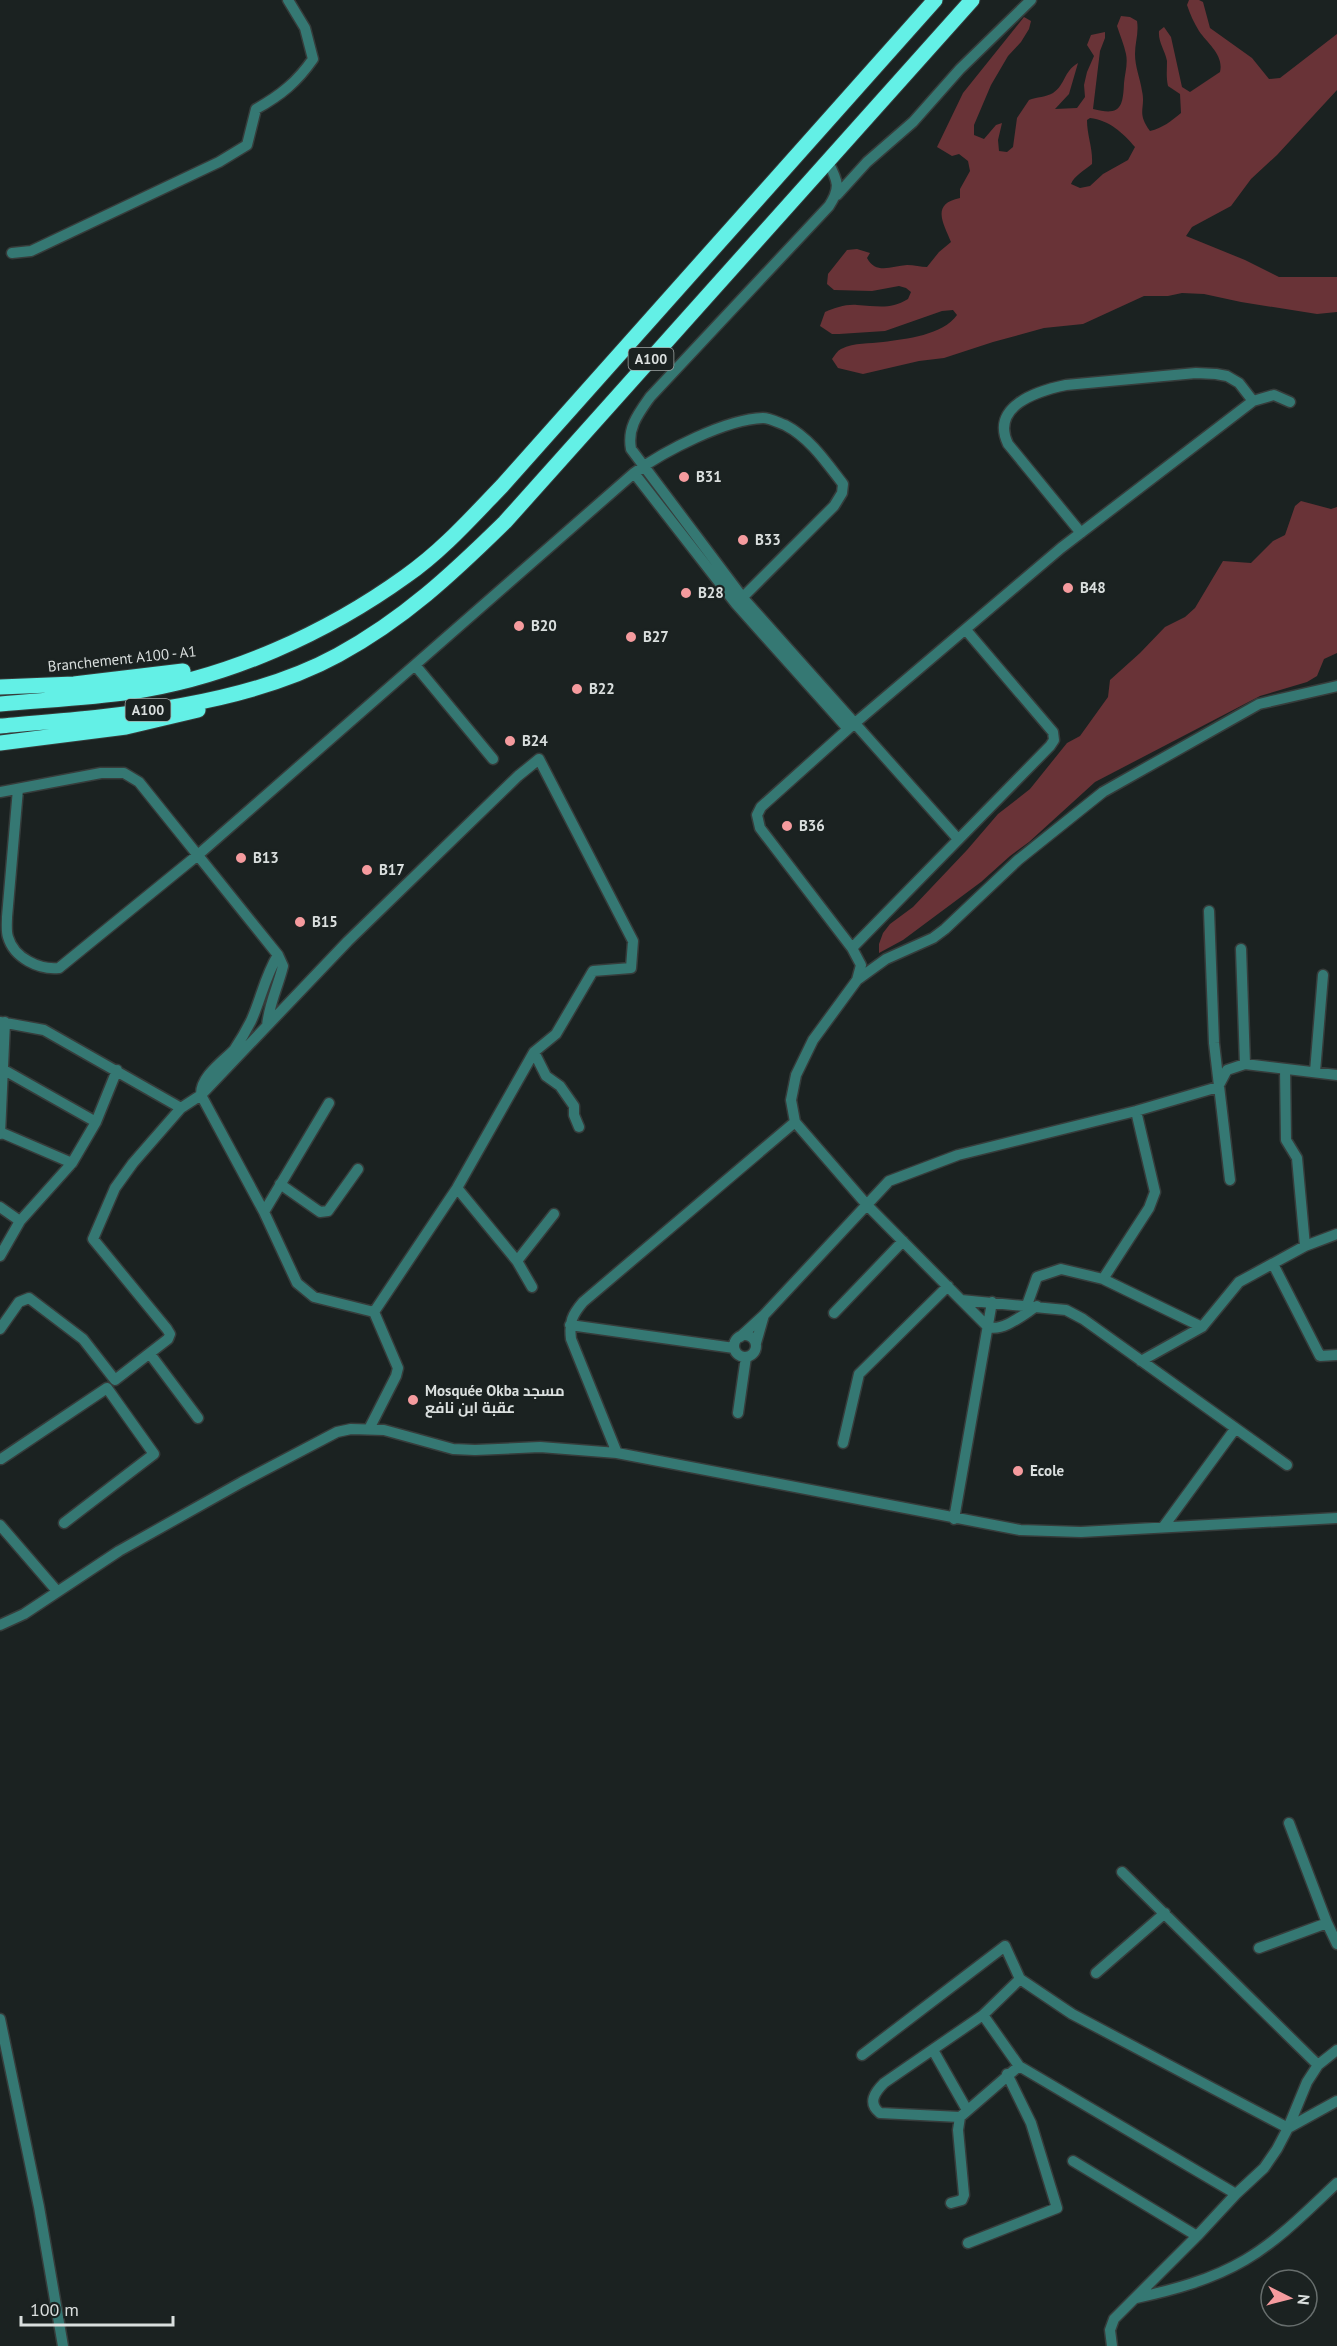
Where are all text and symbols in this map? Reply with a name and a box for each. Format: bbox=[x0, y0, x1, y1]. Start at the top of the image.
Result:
road number: A100 bbox=[628, 348, 674, 370]
place label: B31 bbox=[696, 467, 722, 486]
marker: B31 bbox=[677, 470, 691, 484]
place label: B33 bbox=[755, 530, 781, 549]
marker: B33 bbox=[736, 533, 750, 547]
place label: B48 bbox=[1080, 578, 1106, 597]
marker: B48 bbox=[1061, 581, 1075, 595]
place label: B28 bbox=[698, 583, 724, 602]
marker: B28 bbox=[679, 586, 693, 600]
place label: B20 bbox=[531, 616, 557, 635]
marker: B20 bbox=[512, 619, 526, 633]
place label: B27 bbox=[643, 627, 669, 646]
marker: B27 bbox=[624, 630, 638, 644]
street label: Branchement A100 - A1 bbox=[47, 641, 197, 676]
place label: B22 bbox=[589, 679, 615, 698]
marker: B22 bbox=[570, 682, 584, 696]
road number: A100 bbox=[126, 699, 170, 721]
place label: B24 bbox=[522, 731, 548, 750]
marker: B24 bbox=[503, 734, 517, 748]
place label: B36 bbox=[799, 816, 825, 835]
marker: B36 bbox=[780, 819, 794, 833]
place label: B13 bbox=[253, 848, 279, 867]
marker: B13 bbox=[234, 851, 248, 865]
place label: B17 bbox=[379, 860, 405, 879]
marker: B17 bbox=[360, 863, 374, 877]
place label: B15 bbox=[312, 912, 338, 931]
marker: B15 bbox=[293, 915, 307, 929]
place label: Mosquée Okba مسجد عقبة ابن نافع bbox=[425, 1381, 565, 1418]
marker: Mosquée Okba مسجد عقبة ابن نافع bbox=[406, 1393, 420, 1407]
place label: Ecole bbox=[1030, 1461, 1065, 1480]
marker: Ecole bbox=[1011, 1464, 1025, 1478]
north arrow bbox=[1259, 2268, 1319, 2328]
scale bar bbox=[21, 2289, 172, 2327]
text: N bbox=[1293, 2293, 1314, 2306]
text: 100 m bbox=[30, 2298, 79, 2321]

